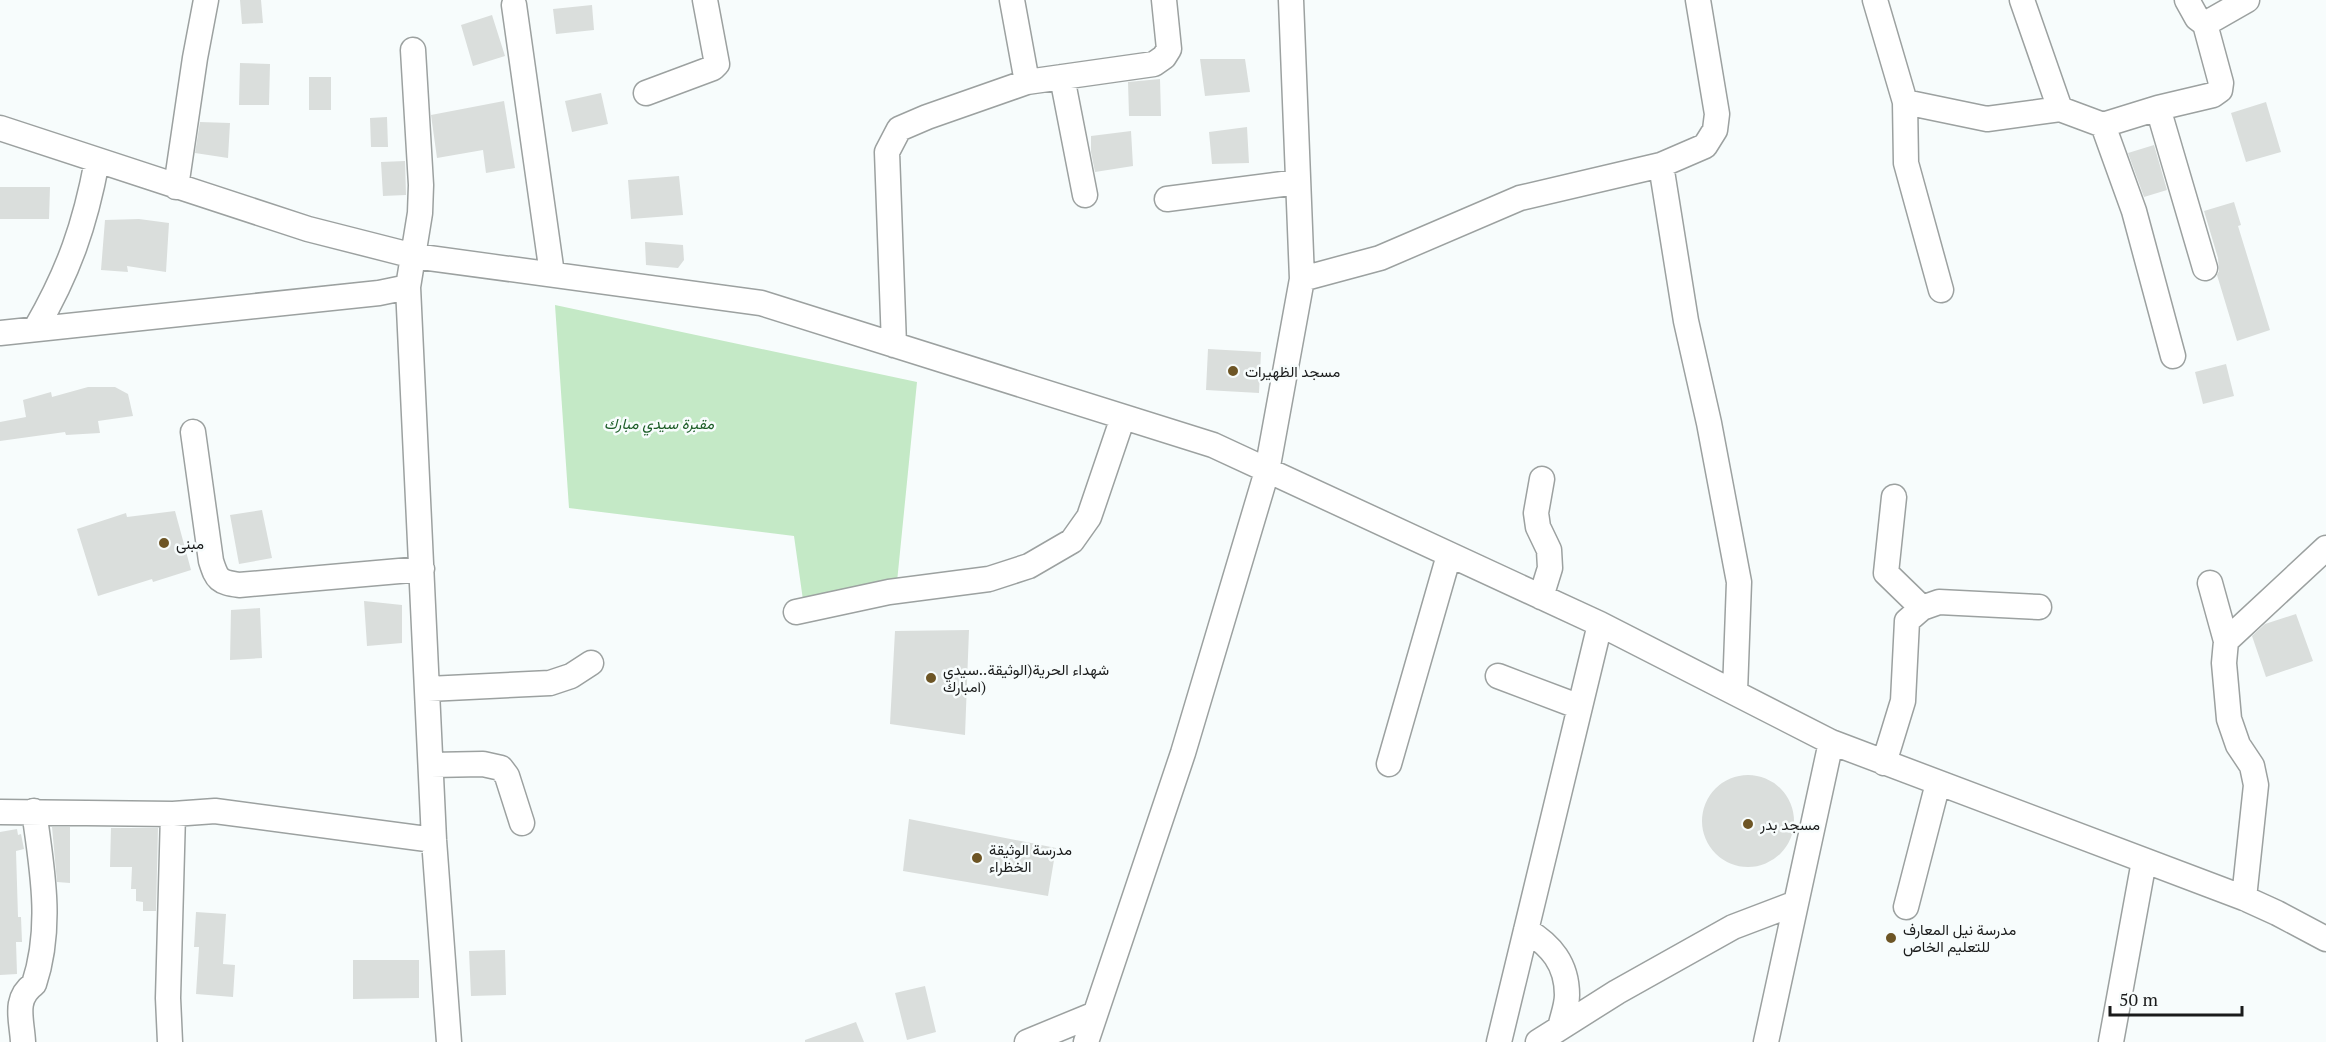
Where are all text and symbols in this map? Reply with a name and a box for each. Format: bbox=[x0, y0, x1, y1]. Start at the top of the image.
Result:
place label: مسجد الظهيرات bbox=[1245, 361, 1340, 381]
marker: مسجد الظهيرات bbox=[1226, 364, 1240, 378]
park label: مقبرة سيدي مبارك bbox=[604, 413, 715, 436]
place label: مبنى bbox=[176, 533, 204, 554]
marker: مبنى bbox=[157, 536, 171, 550]
place label: شهداء الحرية(الوثيقة..سيدي امبارك) bbox=[943, 659, 1109, 696]
marker: شهداء الحرية(الوثيقة..سيدي امبارك) bbox=[924, 671, 938, 685]
place label: مسجد بدر bbox=[1759, 814, 1820, 834]
marker: مسجد بدر bbox=[1741, 817, 1755, 831]
place label: مدرسة الوثيقة الخظراء bbox=[989, 839, 1072, 876]
marker: مدرسة الوثيقة الخظراء bbox=[970, 851, 984, 865]
place label: مدرسة نيل المعارف للتعليم الخاص bbox=[1903, 919, 2016, 957]
marker: مدرسة نيل المعارف للتعليم الخاص bbox=[1884, 931, 1898, 945]
scale bar bbox=[2110, 979, 2242, 1017]
text: 50 m bbox=[2119, 987, 2159, 1011]

